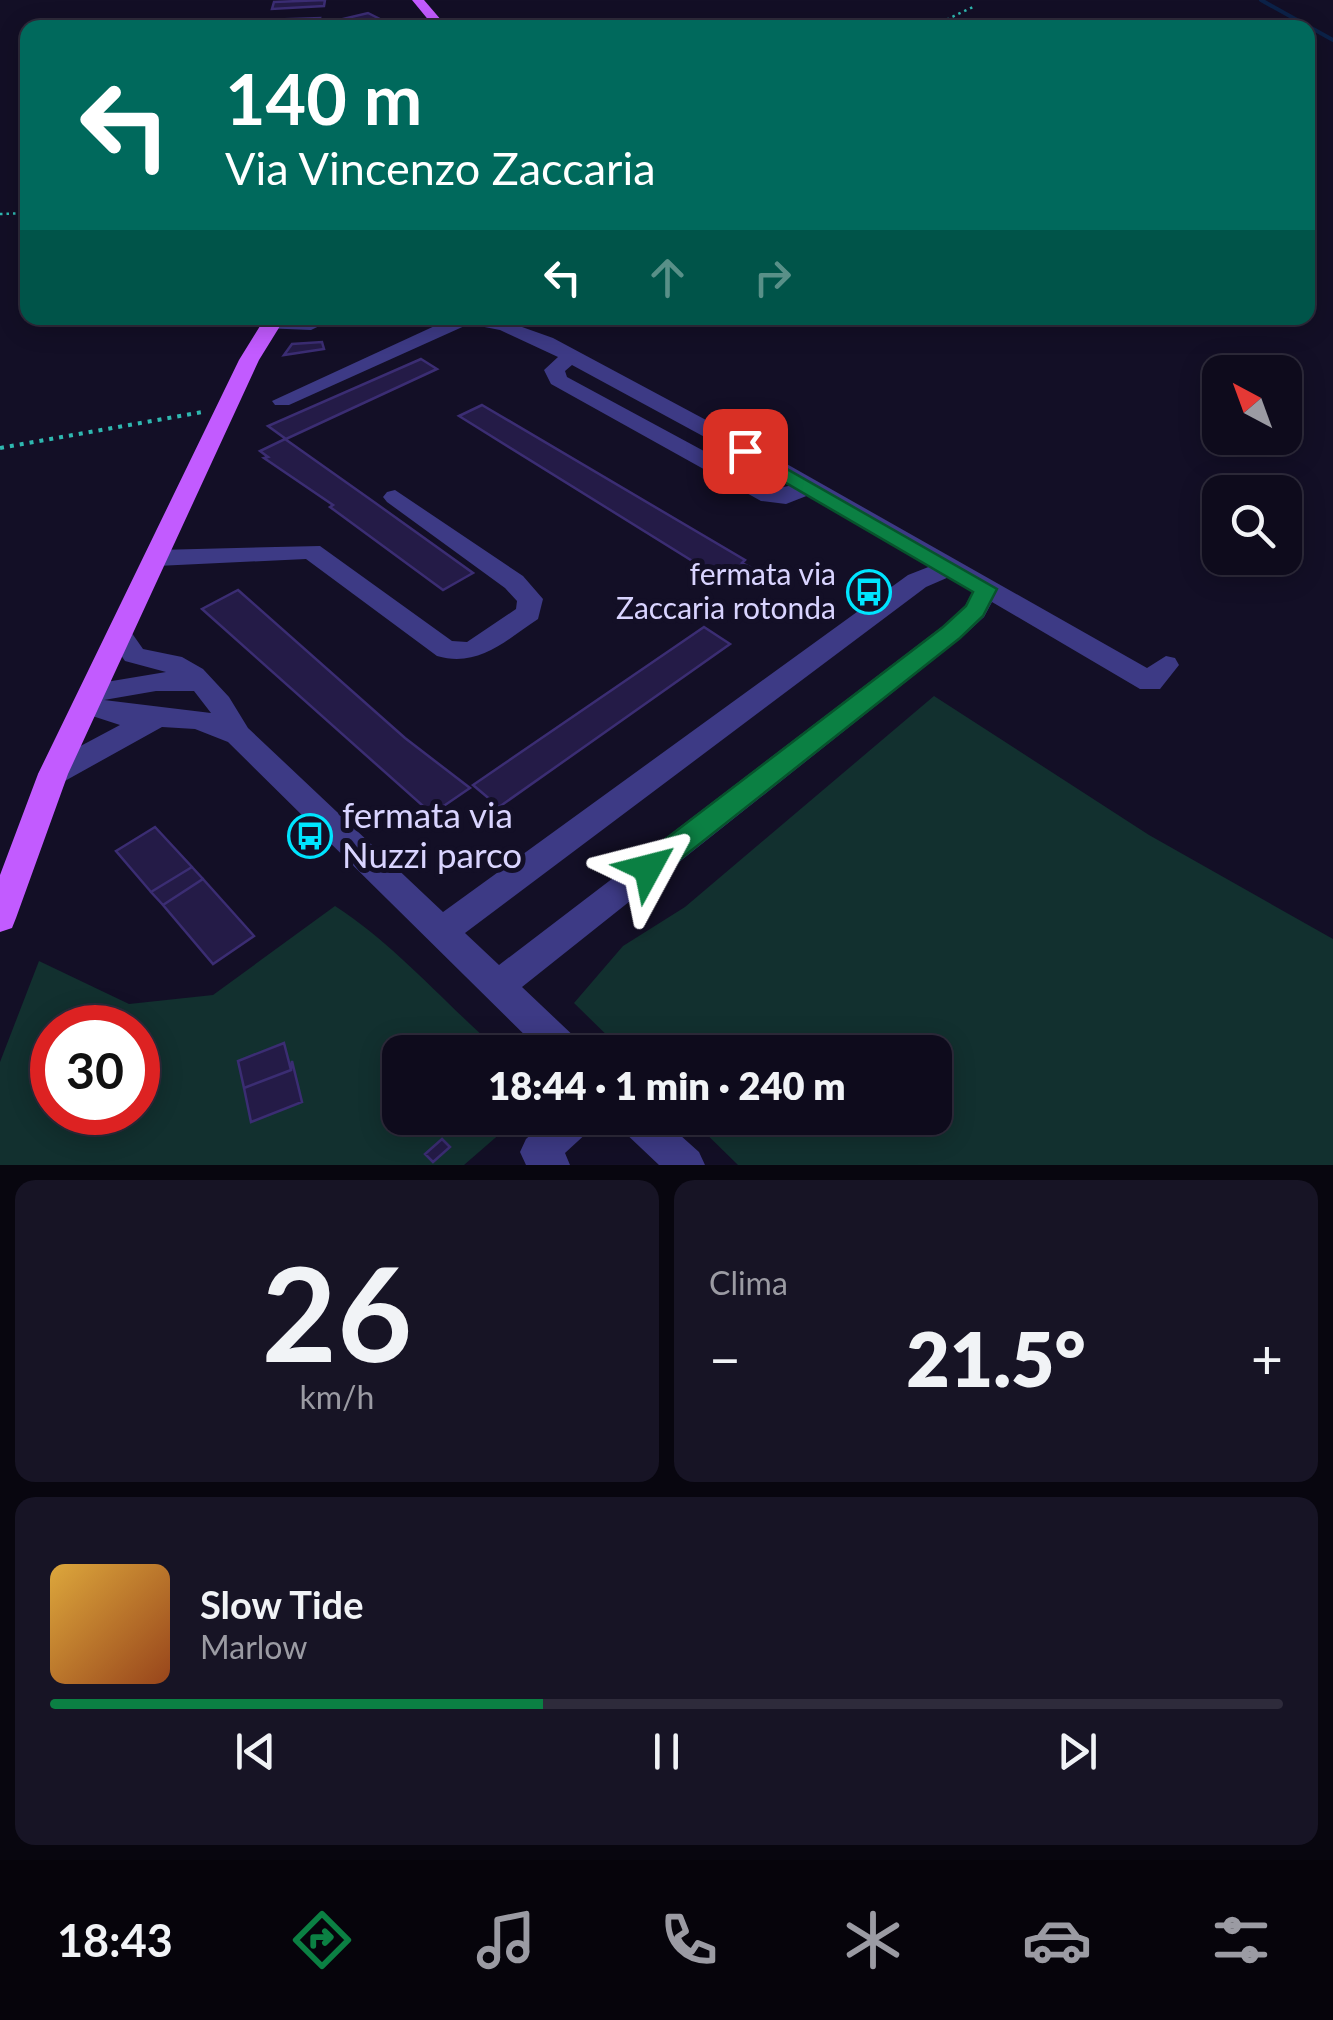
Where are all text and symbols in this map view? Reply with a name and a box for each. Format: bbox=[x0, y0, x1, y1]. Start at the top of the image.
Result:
text: 140 m bbox=[225, 56, 422, 140]
icon: left bbox=[60, 60, 190, 190]
text: Via Vincenzo Zaccaria bbox=[225, 141, 656, 195]
icon: left bbox=[535, 250, 590, 305]
icon: ahead bbox=[640, 250, 695, 305]
icon: right bbox=[745, 250, 800, 305]
north arrow bbox=[1202, 355, 1302, 455]
map controls bbox=[1202, 355, 1302, 575]
pin bbox=[703, 409, 788, 494]
icon: arrive bbox=[718, 424, 773, 479]
button: search bbox=[1202, 475, 1302, 575]
place label: fermata via Zaccaria rotonda bbox=[616, 555, 836, 625]
bus stop icon: fermata via Zaccaria rotonda bbox=[846, 569, 892, 615]
place label: fermata via Nuzzi parco bbox=[342, 793, 522, 875]
bus stop icon: fermata via Nuzzi parco bbox=[287, 813, 333, 859]
position arrow bbox=[596, 816, 700, 920]
speed limit sign: 30 bbox=[30, 1005, 160, 1135]
text: 18:44 · 1 min · 240 m bbox=[488, 1062, 846, 1108]
text: 26 bbox=[262, 1234, 412, 1390]
text: Clima bbox=[709, 1263, 788, 1302]
text: 21.5° bbox=[906, 1313, 1086, 1403]
text: − bbox=[709, 1325, 741, 1391]
text: + bbox=[1251, 1325, 1283, 1391]
text: km/h bbox=[300, 1377, 374, 1416]
text: Slow Tide bbox=[200, 1581, 363, 1627]
text: Marlow bbox=[200, 1627, 307, 1666]
icon: previous bbox=[228, 1724, 283, 1779]
icon: pause bbox=[639, 1724, 694, 1779]
icon: next bbox=[1050, 1724, 1105, 1779]
icon: directions bbox=[287, 1905, 357, 1975]
icon: music bbox=[471, 1905, 541, 1975]
icon: phone bbox=[654, 1905, 724, 1975]
icon: climate bbox=[838, 1905, 908, 1975]
icon: car bbox=[1022, 1905, 1092, 1975]
icon: filters bbox=[1206, 1905, 1276, 1975]
text: 18:43 bbox=[57, 1913, 173, 1967]

